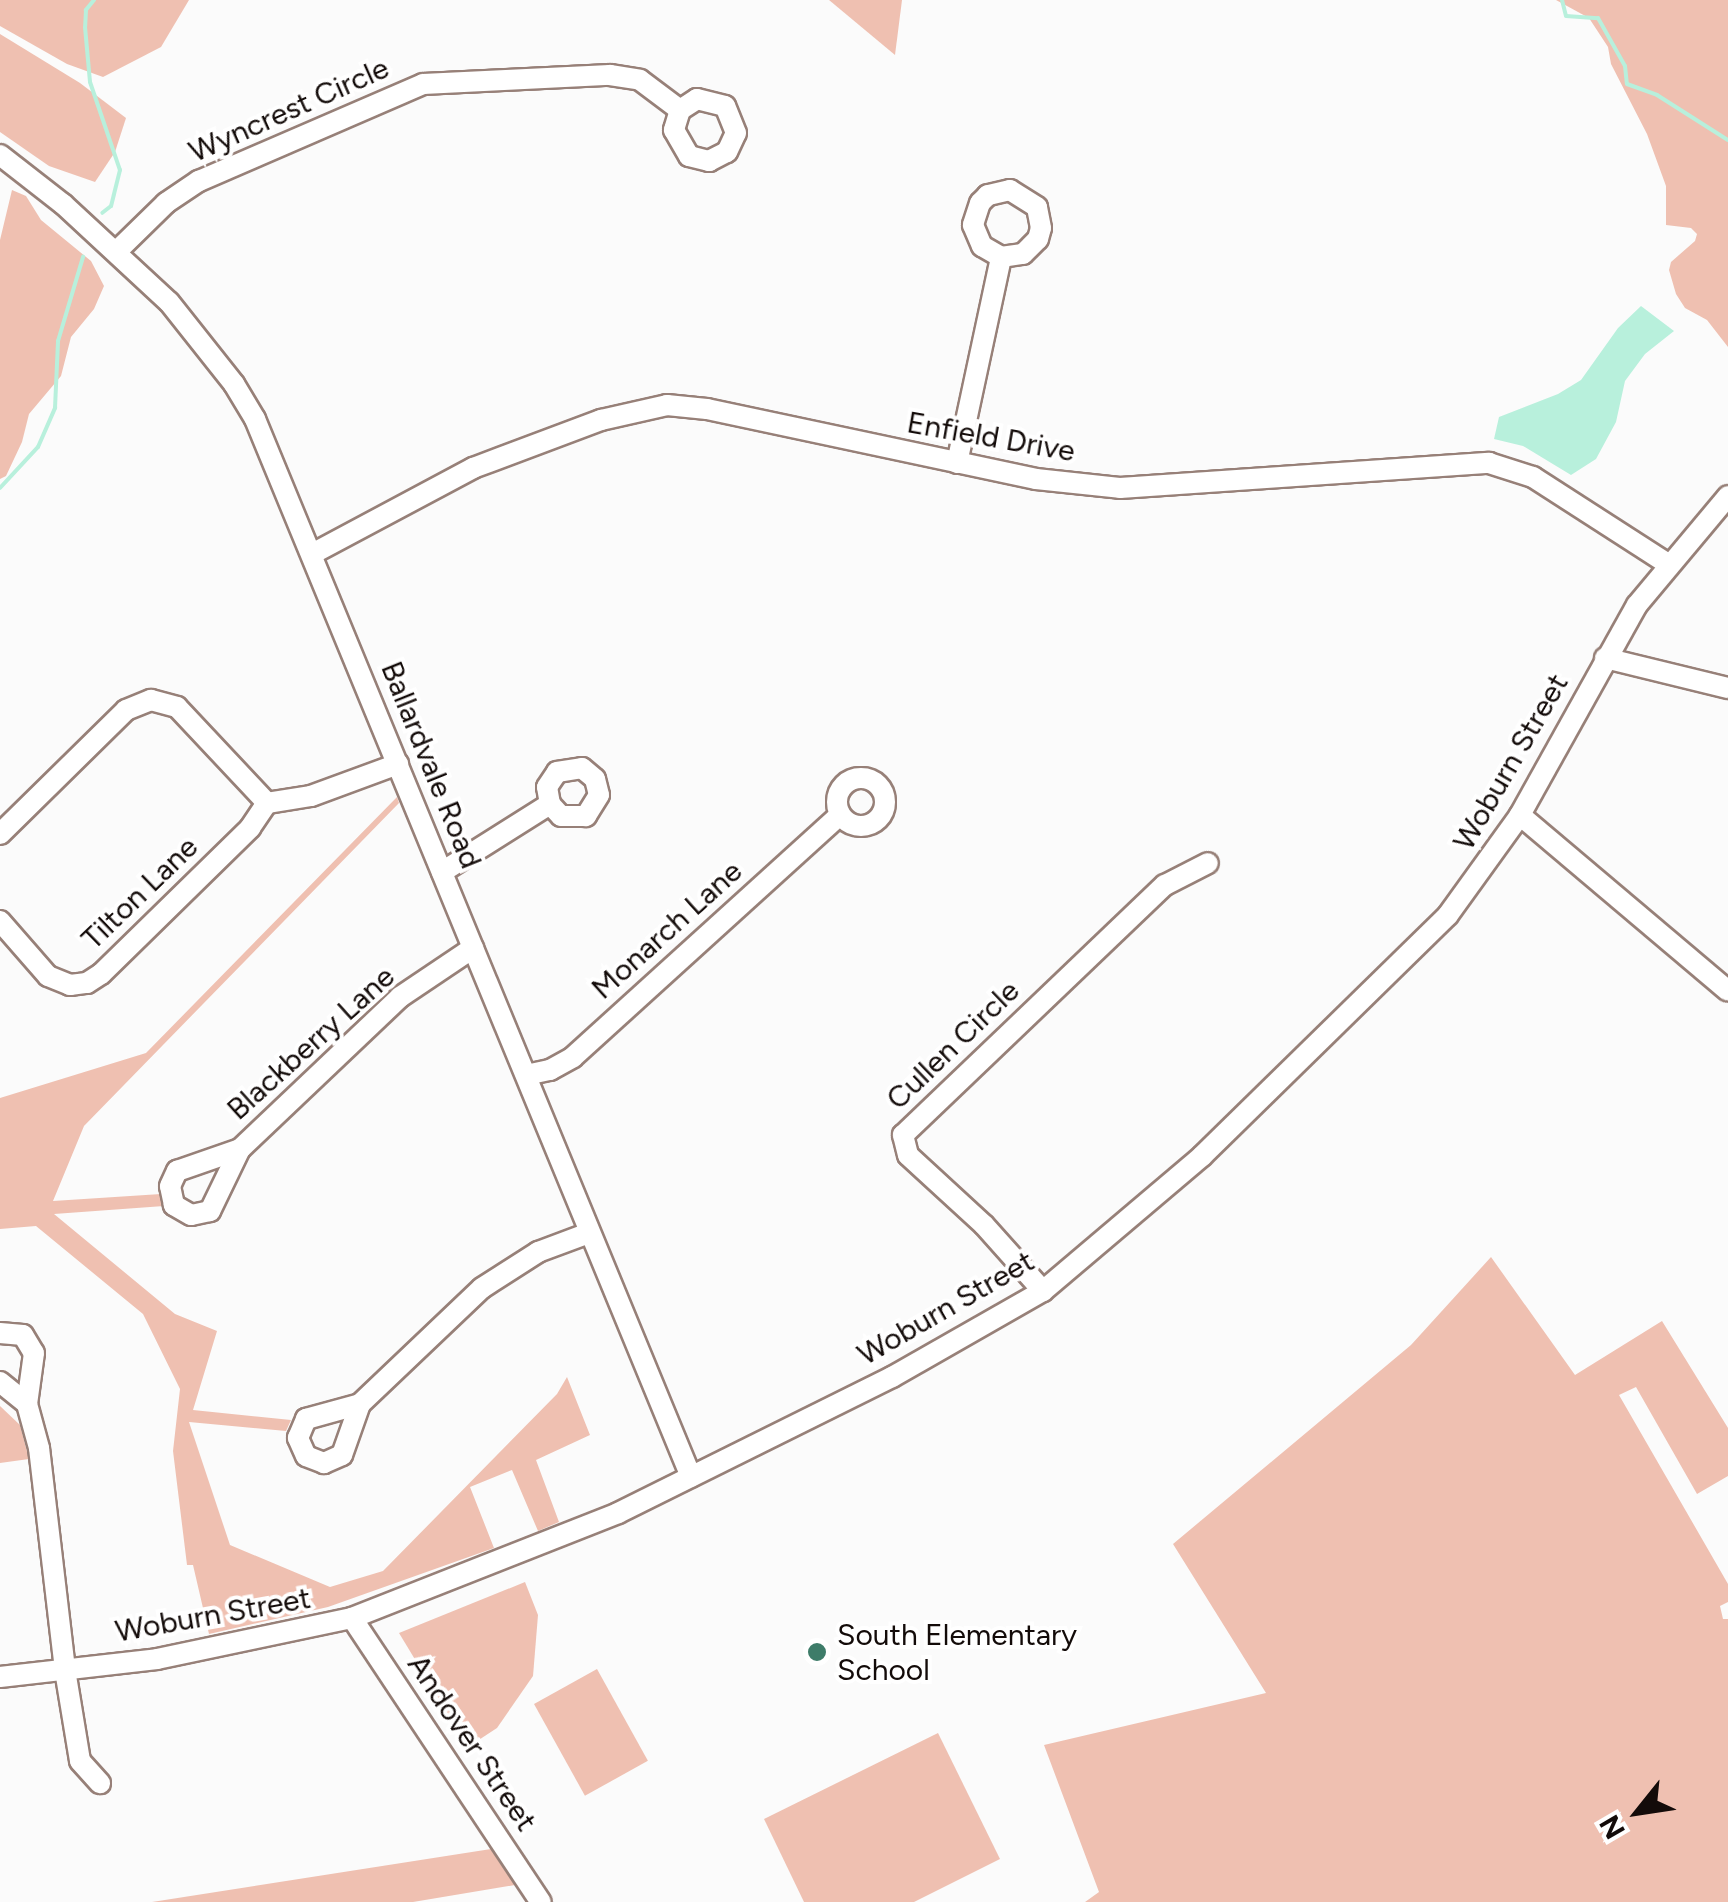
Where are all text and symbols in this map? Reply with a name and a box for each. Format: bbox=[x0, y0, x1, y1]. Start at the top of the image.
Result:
street label: Wyncrest Circle bbox=[184, 50, 394, 170]
street label: Enfield Drive bbox=[904, 405, 1078, 469]
street label: Ballardvale Road bbox=[373, 656, 489, 874]
street label: Woburn Street bbox=[1446, 667, 1576, 857]
street label: Tilton Lane bbox=[75, 829, 205, 957]
street label: Monarch Lane bbox=[585, 853, 749, 1007]
street label: Blackberry Lane bbox=[220, 959, 402, 1127]
street label: Cullen Circle bbox=[879, 973, 1027, 1117]
street label: Woburn Street bbox=[851, 1243, 1041, 1373]
street label: Woburn Street bbox=[113, 1580, 313, 1650]
place label: South Elementary School bbox=[837, 1617, 1077, 1688]
marker: South Elementary School bbox=[806, 1641, 828, 1663]
street label: Andover Street bbox=[400, 1648, 544, 1838]
north arrow bbox=[1588, 1762, 1688, 1862]
text: N bbox=[1592, 1809, 1632, 1845]

